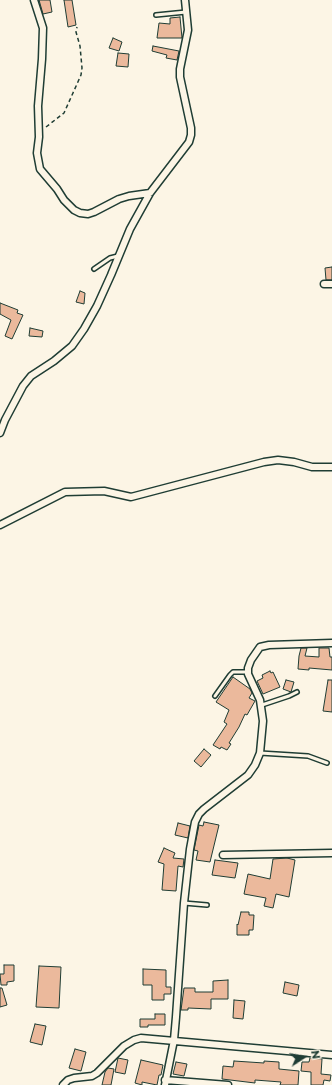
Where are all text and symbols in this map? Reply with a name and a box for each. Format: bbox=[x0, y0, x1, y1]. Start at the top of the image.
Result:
north arrow bbox=[284, 1037, 324, 1077]
text: N bbox=[307, 1048, 325, 1060]

